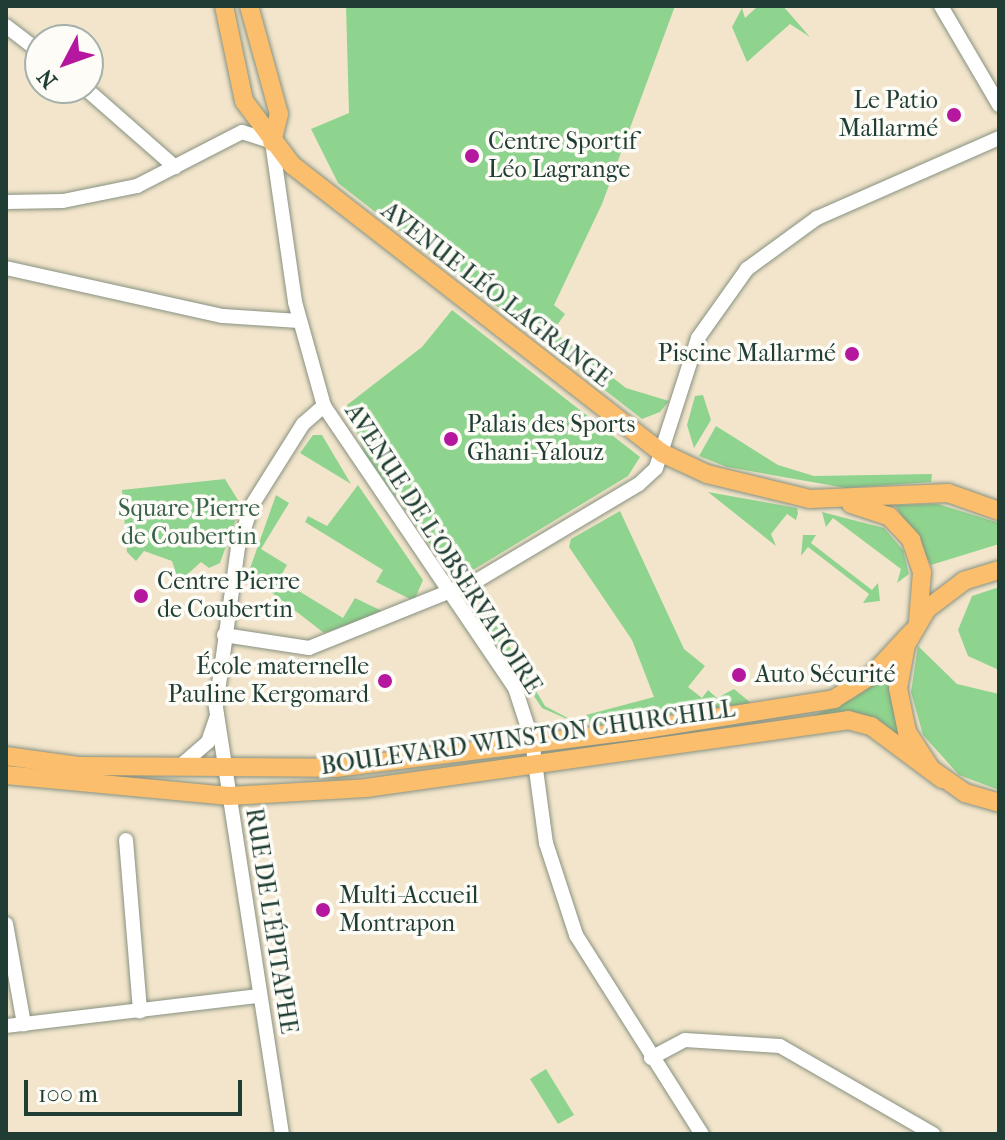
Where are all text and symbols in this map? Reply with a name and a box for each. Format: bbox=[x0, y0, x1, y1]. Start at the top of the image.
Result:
north arrow bbox=[24, 24, 104, 104]
text: N bbox=[32, 64, 63, 93]
place label: Le Patio Mallarmé bbox=[839, 87, 938, 143]
marker: Le Patio Mallarmé bbox=[945, 106, 963, 124]
place label: Centre Sportif Léo Lagrange bbox=[488, 128, 637, 184]
marker: Centre Sportif Léo Lagrange bbox=[463, 147, 481, 165]
street label: AVENUE LÉO LAGRANGE bbox=[375, 196, 617, 394]
place label: Piscine Mallarmé bbox=[658, 340, 836, 368]
marker: Piscine Mallarmé bbox=[843, 345, 861, 363]
street label: AVENUE DE L'OBSERVATOIRE bbox=[338, 399, 548, 699]
place label: Palais des Sports Ghani-Yalouz bbox=[467, 411, 635, 467]
marker: Palais des Sports Ghani-Yalouz bbox=[442, 430, 460, 448]
park label: Square Pierre de Coubertin bbox=[118, 495, 260, 551]
place label: Centre Pierre de Coubertin bbox=[157, 568, 300, 624]
marker: Centre Pierre de Coubertin bbox=[132, 587, 150, 605]
place label: École maternelle Pauline Kergomard bbox=[168, 653, 369, 709]
place label: Auto Sécurité bbox=[755, 661, 896, 689]
marker: Auto Sécurité bbox=[730, 666, 748, 684]
marker: École maternelle Pauline Kergomard bbox=[376, 672, 394, 690]
street label: BOULEVARD WINSTON CHURCHILL bbox=[319, 695, 737, 781]
street label: RUE DE L'ÉPITAPHE bbox=[239, 806, 303, 1036]
place label: Multi-Accueil Montrapon bbox=[339, 882, 478, 938]
marker: Multi-Accueil Montrapon bbox=[314, 901, 332, 919]
scale bar bbox=[28, 1064, 246, 1114]
text: 100 m bbox=[38, 1080, 98, 1108]

